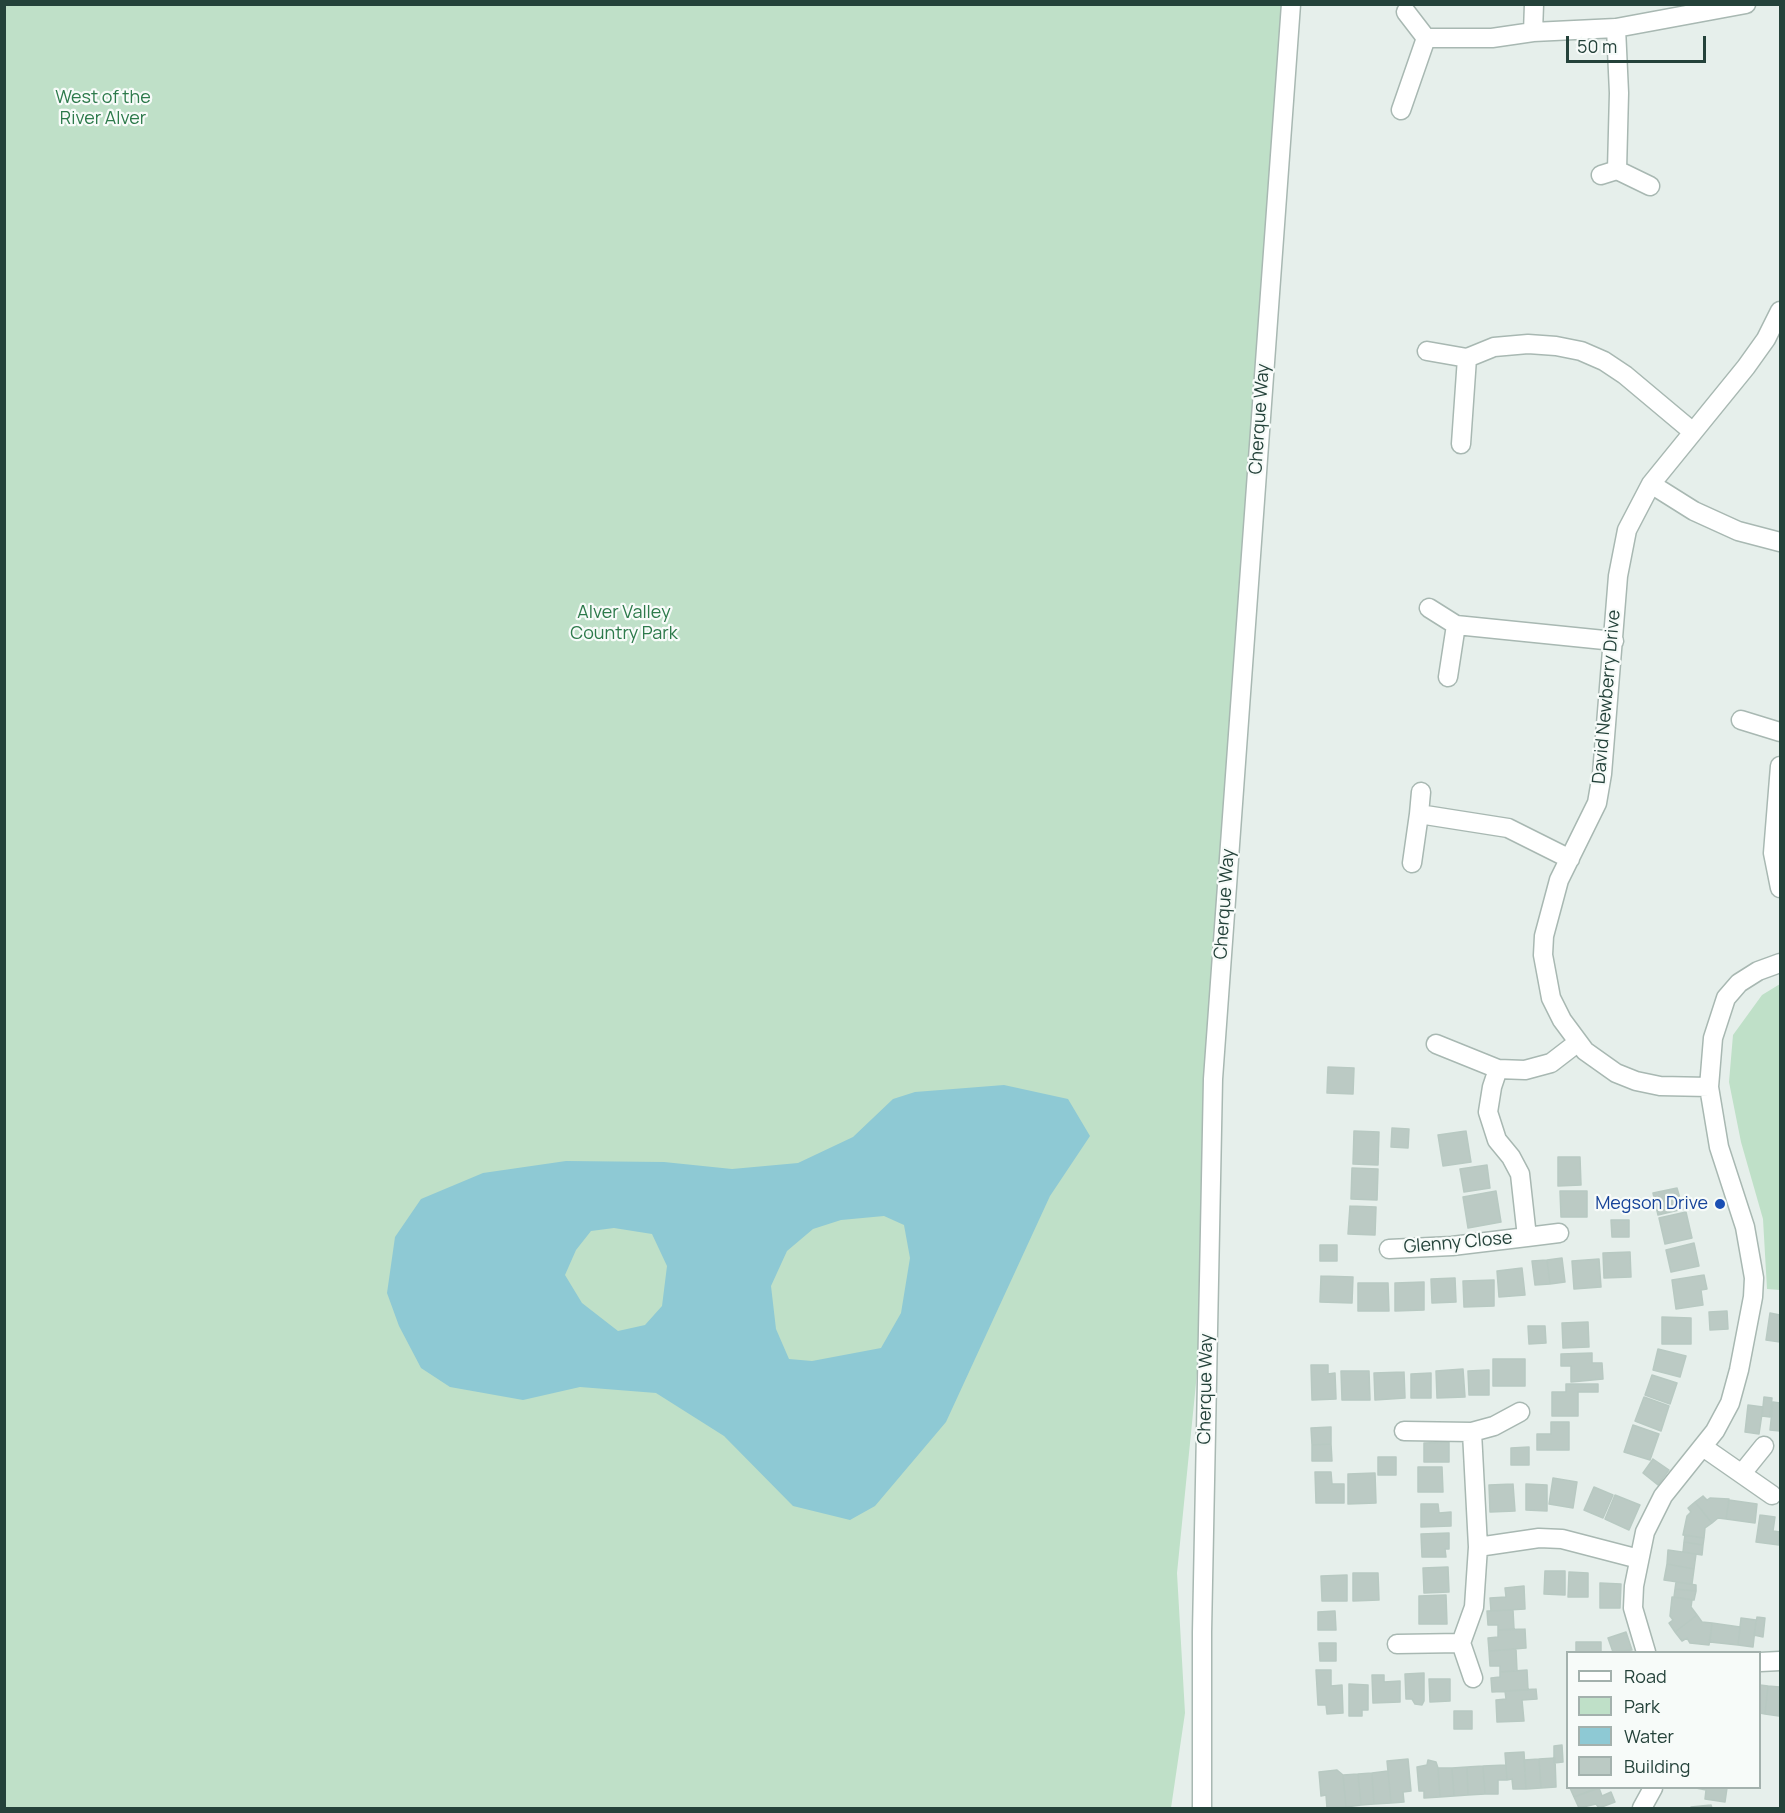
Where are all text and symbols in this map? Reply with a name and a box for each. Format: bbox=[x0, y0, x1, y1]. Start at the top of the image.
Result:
scale bar bbox=[1569, 24, 1708, 62]
text: 50 m bbox=[1577, 34, 1617, 58]
park label: West of the River Alver bbox=[55, 87, 151, 130]
street label: Cherque Way bbox=[1245, 363, 1275, 475]
park label: Alver Valley Country Park bbox=[570, 602, 678, 644]
street label: David Newberry Drive bbox=[1589, 609, 1625, 785]
street label: Cherque Way bbox=[1210, 848, 1240, 960]
place label: Megson Drive bbox=[1595, 1193, 1708, 1215]
marker: Megson Drive bbox=[1713, 1197, 1727, 1211]
street label: Glenny Close bbox=[1403, 1227, 1513, 1259]
street label: Cherque Way bbox=[1194, 1333, 1218, 1445]
legend bbox=[1566, 1651, 1761, 1789]
text: Road bbox=[1624, 1664, 1667, 1688]
text: Park bbox=[1624, 1694, 1660, 1718]
text: Water bbox=[1624, 1724, 1674, 1748]
text: Building bbox=[1624, 1754, 1690, 1778]

